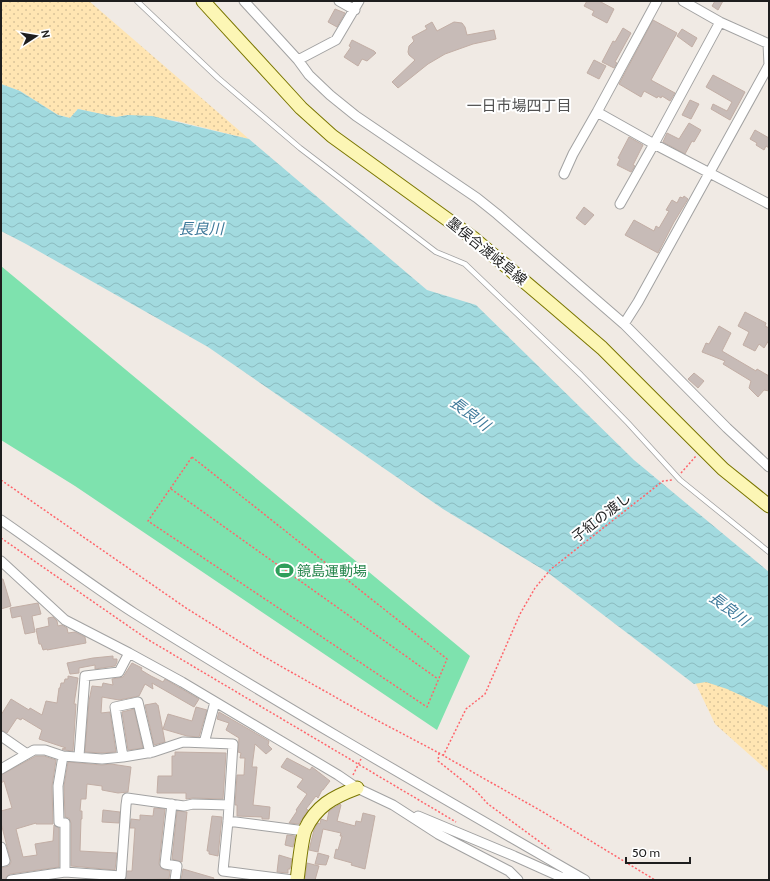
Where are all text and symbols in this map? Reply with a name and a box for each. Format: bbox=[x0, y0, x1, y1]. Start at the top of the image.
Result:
north arrow bbox=[16, 16, 56, 56]
text: N bbox=[38, 29, 53, 39]
district label: 一日市場四丁目 bbox=[466, 97, 572, 115]
street label: 墨俣合渡岐阜線 bbox=[443, 213, 531, 289]
water label: 長良川 bbox=[178, 220, 225, 238]
water label: 長良川 bbox=[447, 393, 495, 436]
street label: 子紅の渡し bbox=[568, 488, 634, 546]
sports icon: 鏡島運動場 bbox=[274, 561, 294, 581]
place label: 鏡島運動場 bbox=[297, 562, 367, 580]
water label: 長良川 bbox=[706, 588, 754, 631]
scale bar bbox=[626, 839, 690, 865]
text: 50 m bbox=[632, 845, 660, 860]

